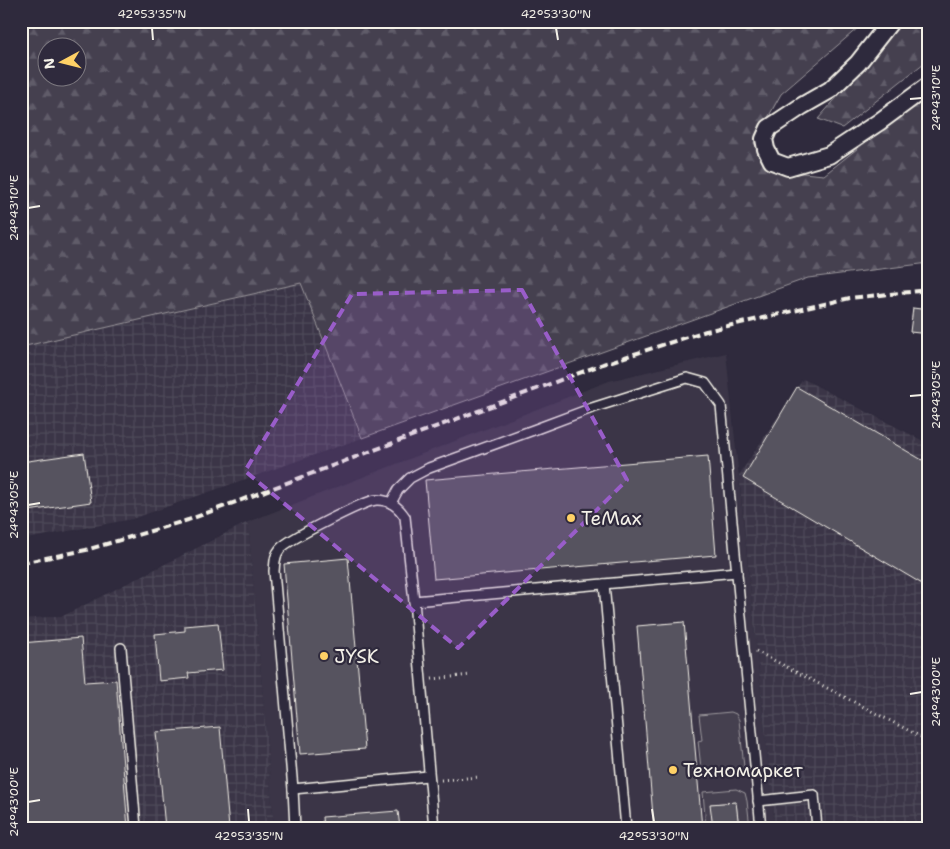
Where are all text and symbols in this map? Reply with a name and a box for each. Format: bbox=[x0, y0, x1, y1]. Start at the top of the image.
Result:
text: 42°53'35"N bbox=[117, 6, 187, 22]
text: 42°53'30"N bbox=[521, 6, 591, 22]
north arrow bbox=[38, 38, 88, 88]
text: N bbox=[39, 57, 59, 70]
text: 24°43'10"E bbox=[928, 65, 944, 131]
text: 24°43'10"E bbox=[6, 175, 22, 241]
text: 24°43'05"E bbox=[928, 361, 944, 429]
text: 24°43'05"E bbox=[6, 471, 22, 539]
place label: ТеМах bbox=[581, 506, 642, 531]
marker: ТеМах bbox=[565, 512, 577, 524]
place label: JYSK bbox=[334, 644, 379, 669]
marker: JYSK bbox=[318, 650, 330, 662]
text: 24°43'00"E bbox=[928, 657, 944, 727]
place label: Техномаркет bbox=[683, 758, 803, 783]
marker: Техномаркет bbox=[667, 764, 679, 776]
text: 24°43'00"E bbox=[6, 767, 22, 837]
text: 42°53'35"N bbox=[214, 828, 284, 844]
text: 42°53'30"N bbox=[619, 828, 689, 844]

